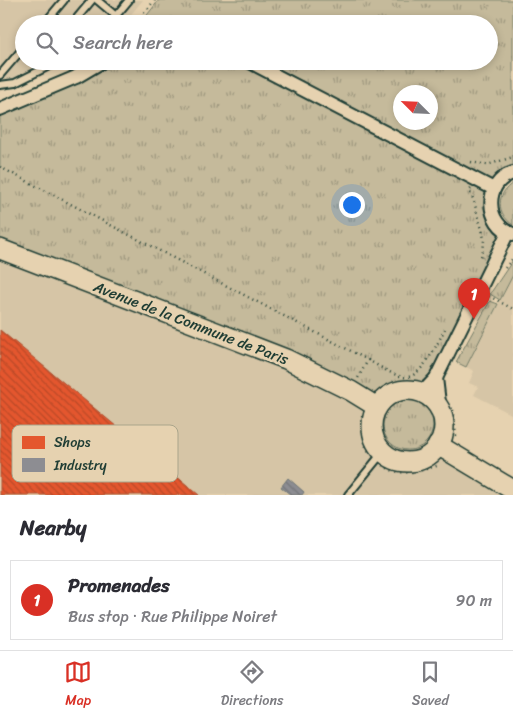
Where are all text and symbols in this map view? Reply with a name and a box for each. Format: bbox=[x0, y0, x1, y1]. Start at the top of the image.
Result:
search box bbox=[15, 15, 498, 70]
text: Search here bbox=[73, 26, 173, 59]
icon: search bbox=[33, 29, 61, 57]
north arrow bbox=[393, 85, 438, 130]
your location bbox=[339, 192, 365, 218]
street label: Avenue de la Commune de Paris bbox=[89, 273, 293, 372]
pin: 1 bbox=[458, 278, 490, 319]
legend bbox=[12, 425, 178, 482]
text: Shops bbox=[54, 430, 91, 455]
text: Industry bbox=[53, 453, 108, 478]
text: Nearby bbox=[20, 509, 86, 547]
text: Promenades bbox=[68, 569, 170, 602]
text: 1 bbox=[34, 586, 40, 615]
text: 90 m bbox=[456, 586, 492, 615]
text: Bus stop · Rue Philippe Noiret bbox=[68, 602, 277, 631]
tab: Map bbox=[64, 658, 92, 713]
tab: Directions bbox=[221, 658, 283, 713]
tab: Saved bbox=[412, 658, 449, 713]

